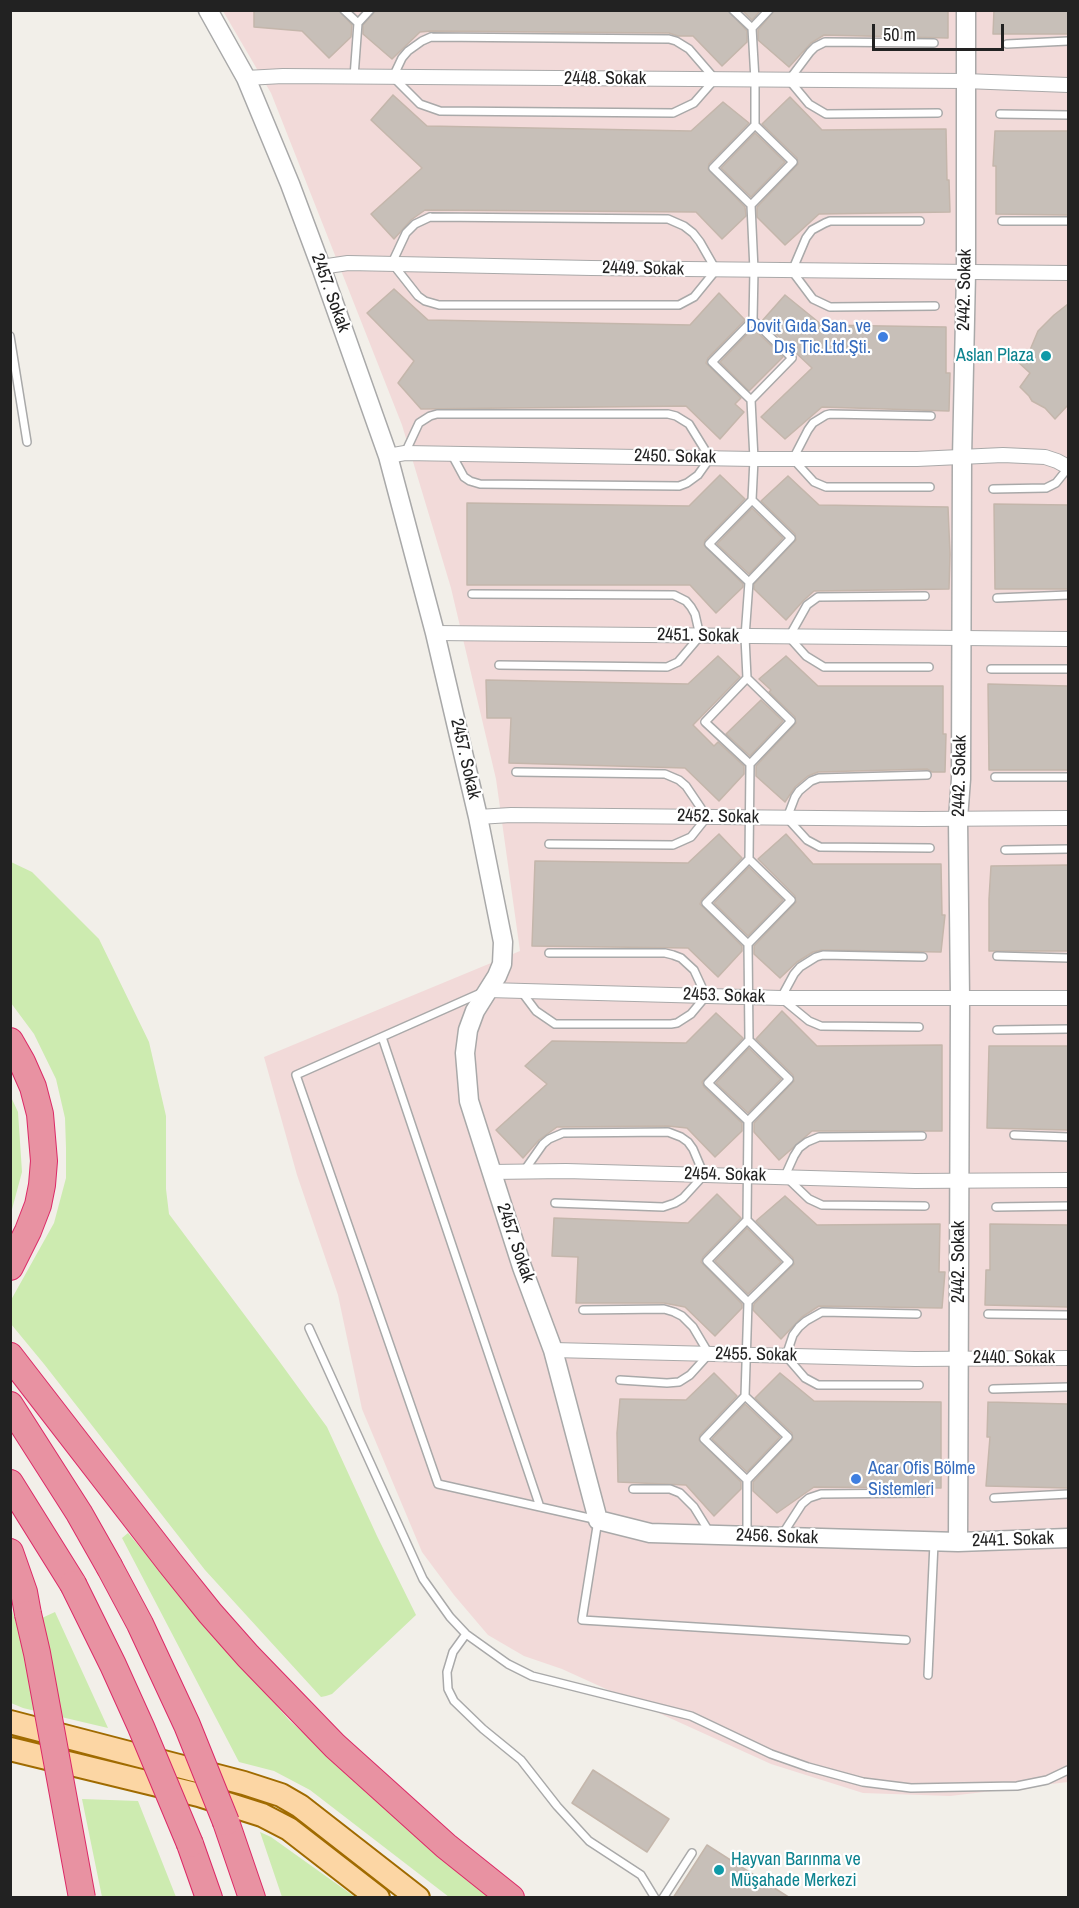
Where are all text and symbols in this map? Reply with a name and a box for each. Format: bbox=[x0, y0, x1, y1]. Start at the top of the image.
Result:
scale bar bbox=[875, 12, 1007, 50]
text: 50 m bbox=[883, 22, 916, 47]
street label: 2448. Sokak bbox=[564, 68, 646, 90]
street label: 2442. Sokak bbox=[953, 249, 977, 331]
street label: 2457. Sokak bbox=[306, 251, 354, 335]
street label: 2449. Sokak bbox=[602, 257, 684, 281]
place label: Dovit Gıda San. ve Dış Tic.Ltd.Şti. bbox=[746, 316, 871, 358]
marker: Dovit Gıda San. ve Dış Tic.Ltd.Şti. bbox=[876, 330, 890, 344]
place label: Aslan Plaza bbox=[956, 345, 1034, 367]
marker: Aslan Plaza bbox=[1039, 349, 1053, 363]
street label: 2450. Sokak bbox=[634, 445, 716, 469]
street label: 2451. Sokak bbox=[657, 624, 739, 648]
street label: 2457. Sokak bbox=[445, 717, 485, 801]
street label: 2442. Sokak bbox=[948, 735, 972, 817]
street label: 2452. Sokak bbox=[677, 805, 759, 829]
street label: 2453. Sokak bbox=[683, 984, 765, 1008]
street label: 2454. Sokak bbox=[684, 1163, 766, 1187]
street label: 2457. Sokak bbox=[491, 1201, 539, 1285]
street label: 2442. Sokak bbox=[948, 1221, 970, 1303]
street label: 2455. Sokak bbox=[715, 1343, 797, 1367]
street label: 2440. Sokak bbox=[973, 1347, 1055, 1369]
place label: Acar Ofis Bölme Sistemleri bbox=[868, 1458, 975, 1500]
marker: Acar Ofis Bölme Sistemleri bbox=[849, 1472, 863, 1486]
street label: 2456. Sokak bbox=[736, 1525, 818, 1549]
street label: 2441. Sokak bbox=[972, 1528, 1054, 1552]
place label: Hayvan Barınma ve Müşahade Merkezi bbox=[731, 1849, 861, 1892]
marker: Hayvan Barınma ve Müşahade Merkezi bbox=[712, 1863, 726, 1877]

